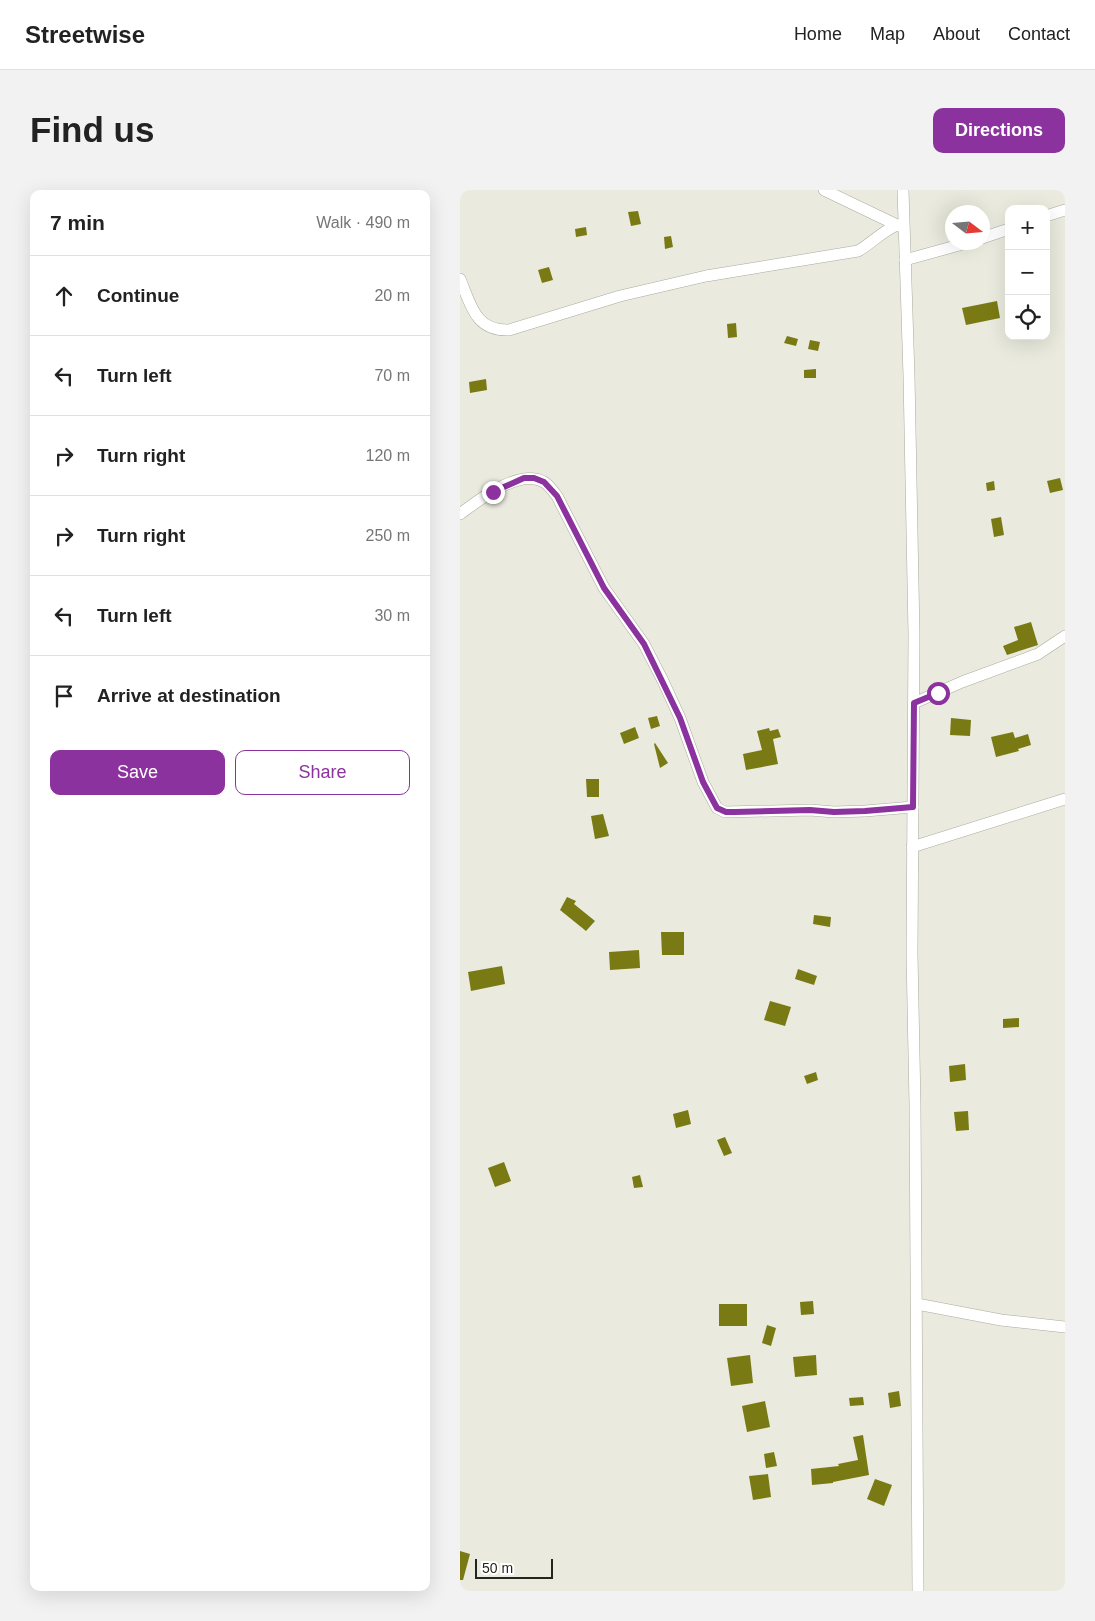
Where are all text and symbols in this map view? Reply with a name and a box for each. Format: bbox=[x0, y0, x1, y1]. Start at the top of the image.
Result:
text: Streetwise bbox=[25, 21, 145, 48]
text: Home bbox=[794, 24, 842, 44]
text: Map bbox=[870, 24, 905, 44]
text: About bbox=[933, 24, 980, 44]
text: Contact bbox=[1008, 24, 1070, 44]
button: Directions bbox=[933, 108, 1065, 153]
text: Find us bbox=[30, 110, 154, 149]
north arrow bbox=[945, 205, 990, 250]
map controls bbox=[1005, 205, 1050, 340]
button: + bbox=[1005, 205, 1050, 250]
text: 7 min bbox=[50, 211, 105, 234]
text: Walk · 490 m bbox=[316, 214, 410, 231]
button: − bbox=[1005, 250, 1050, 295]
icon: ahead bbox=[50, 282, 78, 310]
text: Continue bbox=[97, 285, 179, 306]
text: 20 m bbox=[374, 287, 410, 304]
button: locate bbox=[1005, 295, 1050, 340]
icon: left bbox=[50, 362, 78, 390]
text: Turn left bbox=[97, 365, 172, 386]
text: 70 m bbox=[374, 367, 410, 384]
icon: right bbox=[50, 442, 78, 470]
text: Turn right bbox=[97, 445, 185, 466]
text: 120 m bbox=[366, 447, 410, 464]
route end bbox=[482, 481, 505, 504]
icon: right bbox=[50, 522, 78, 550]
text: Turn right bbox=[97, 525, 185, 546]
text: 250 m bbox=[366, 527, 410, 544]
icon: left bbox=[50, 602, 78, 630]
text: Turn left bbox=[97, 605, 172, 626]
text: 30 m bbox=[374, 607, 410, 624]
icon: arrive bbox=[50, 682, 78, 710]
route start bbox=[927, 682, 950, 705]
text: Arrive at destination bbox=[97, 685, 281, 706]
button: Save bbox=[50, 750, 225, 795]
button: Share bbox=[235, 750, 410, 795]
scale bar bbox=[475, 1556, 552, 1579]
text: 50 m bbox=[482, 1560, 513, 1576]

